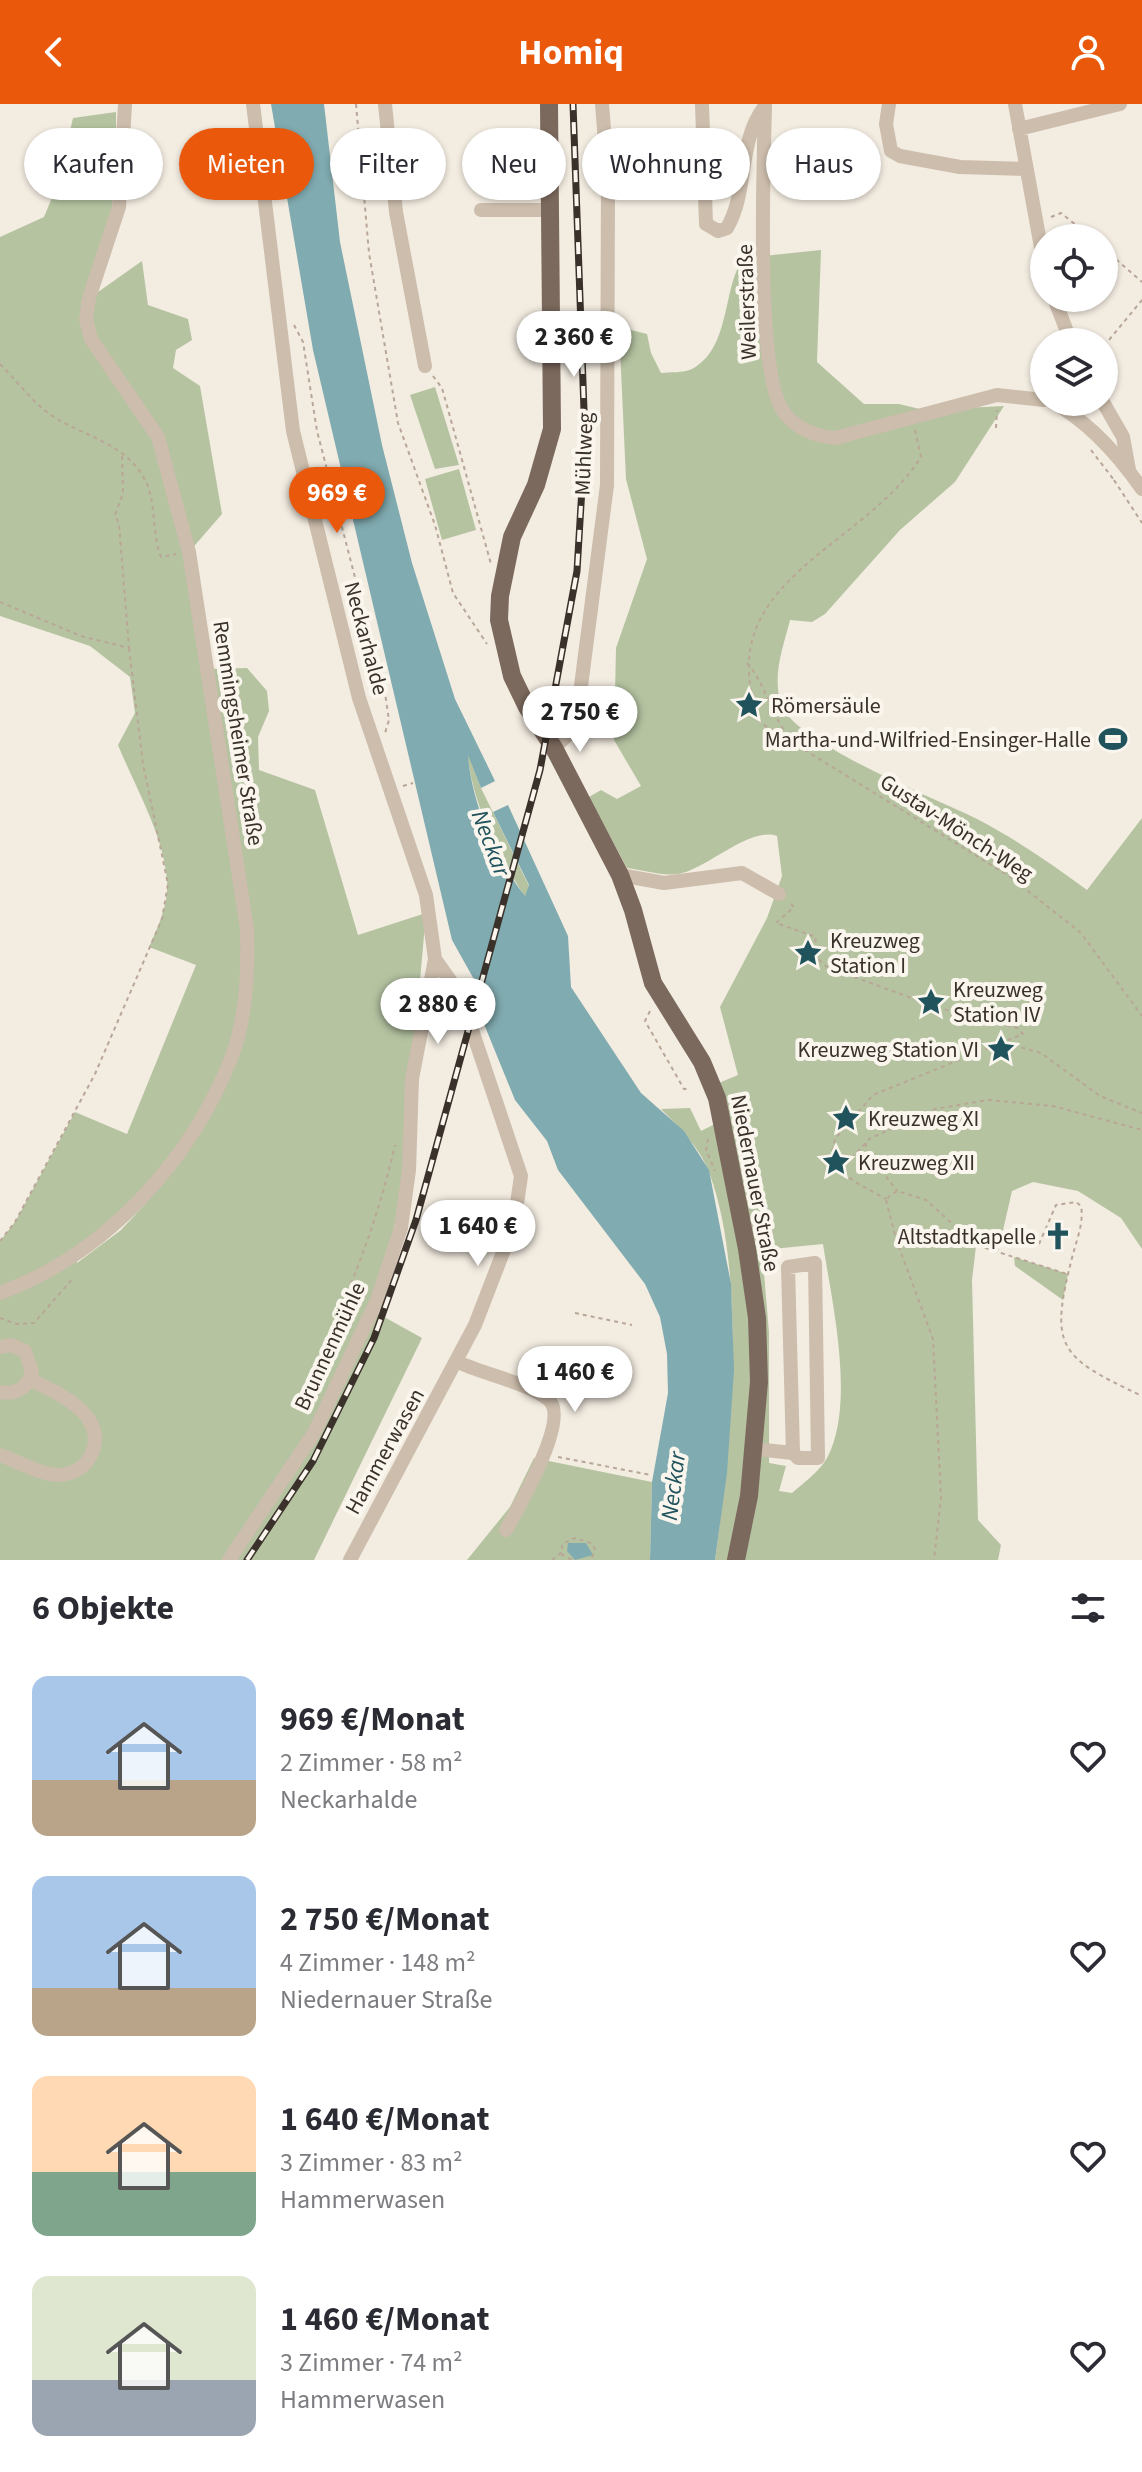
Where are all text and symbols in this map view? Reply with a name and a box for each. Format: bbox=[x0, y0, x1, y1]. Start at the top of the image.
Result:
text: Homiq bbox=[518, 27, 624, 78]
icon: back bbox=[32, 30, 76, 74]
icon: person bbox=[1066, 30, 1110, 74]
chip: Kaufen bbox=[24, 128, 163, 200]
chip: Mieten bbox=[179, 128, 314, 200]
chip: Filter bbox=[330, 128, 446, 200]
chip: Neu bbox=[462, 128, 566, 200]
chip: Wohnung bbox=[582, 128, 750, 200]
chip: Haus bbox=[766, 128, 881, 200]
map controls bbox=[1030, 224, 1118, 416]
button: locate bbox=[1030, 224, 1118, 312]
street label: Weilerstraße bbox=[729, 244, 765, 360]
pin: 2 360 € bbox=[500, 311, 648, 379]
text: 2 360 € bbox=[534, 318, 614, 355]
button: layers bbox=[1030, 328, 1118, 416]
street label: Mühlweg bbox=[567, 412, 601, 496]
pin: 969 € bbox=[281, 467, 393, 535]
text: 969 € bbox=[307, 474, 367, 511]
street label: Neckarhalde bbox=[336, 578, 397, 699]
street label: Remmingsheimer Straße bbox=[204, 618, 272, 848]
pin: 2 750 € bbox=[506, 686, 654, 754]
place icon: Römersäule bbox=[734, 690, 764, 720]
place label: Römersäule bbox=[771, 690, 881, 722]
text: 2 750 € bbox=[540, 693, 620, 730]
place label: Martha-und-Wilfried-Ensinger-Halle bbox=[765, 724, 1091, 756]
sports icon: Martha-und-Wilfried-Ensinger-Halle bbox=[1098, 724, 1128, 754]
street label: Gustav-Mönch-Weg bbox=[874, 766, 1039, 889]
water label: Neckar bbox=[462, 805, 520, 883]
place label: Kreuzweg Station I bbox=[830, 925, 920, 982]
place icon: Kreuzweg Station I bbox=[793, 938, 823, 968]
place label: Kreuzweg Station IV bbox=[953, 974, 1043, 1031]
pin: 2 880 € bbox=[364, 978, 512, 1046]
text: 2 880 € bbox=[398, 985, 478, 1022]
place icon: Kreuzweg Station IV bbox=[916, 987, 946, 1017]
place label: Kreuzweg Station VI bbox=[797, 1034, 979, 1066]
place icon: Kreuzweg Station VI bbox=[986, 1034, 1016, 1064]
street label: Niedernauer Straße bbox=[722, 1092, 788, 1275]
place icon: Kreuzweg XI bbox=[831, 1103, 861, 1133]
place label: Kreuzweg XI bbox=[868, 1103, 979, 1135]
place icon: Kreuzweg XII bbox=[821, 1147, 851, 1177]
place label: Kreuzweg XII bbox=[858, 1147, 975, 1179]
pin: 1 640 € bbox=[404, 1200, 552, 1268]
text: 1 640 € bbox=[438, 1207, 518, 1244]
place label: Altstadtkapelle bbox=[898, 1221, 1036, 1253]
church icon: Altstadtkapelle bbox=[1043, 1221, 1073, 1251]
street label: Brunnenmühle bbox=[286, 1277, 374, 1416]
pin: 1 460 € bbox=[501, 1346, 649, 1414]
text: 1 460 € bbox=[535, 1353, 615, 1390]
street label: Hammerwasen bbox=[337, 1383, 433, 1520]
water label: Neckar bbox=[652, 1448, 695, 1522]
text: 6 Objekte bbox=[32, 1584, 174, 1633]
icon: filters bbox=[1066, 1586, 1110, 1630]
text: 969 €/Monat bbox=[280, 1695, 465, 1744]
icon: home bbox=[96, 1708, 192, 1804]
icon: heart bbox=[1066, 1734, 1110, 1778]
text: 2 Zimmer · 58 m² bbox=[280, 1744, 463, 1781]
text: Neckarhalde bbox=[280, 1781, 418, 1818]
text: 2 750 €/Monat bbox=[280, 1895, 489, 1944]
icon: home bbox=[96, 1908, 192, 2004]
icon: heart bbox=[1066, 1934, 1110, 1978]
text: 4 Zimmer · 148 m² bbox=[280, 1944, 476, 1981]
text: Niedernauer Straße bbox=[280, 1981, 493, 2018]
text: 1 640 €/Monat bbox=[280, 2095, 489, 2144]
icon: home bbox=[96, 2108, 192, 2204]
icon: heart bbox=[1066, 2134, 1110, 2178]
text: 3 Zimmer · 83 m² bbox=[280, 2144, 463, 2181]
text: Hammerwasen bbox=[280, 2181, 445, 2218]
text: 1 460 €/Monat bbox=[280, 2295, 489, 2344]
icon: home bbox=[96, 2308, 192, 2404]
icon: heart bbox=[1066, 2334, 1110, 2378]
text: 3 Zimmer · 74 m² bbox=[280, 2344, 463, 2381]
text: Hammerwasen bbox=[280, 2381, 445, 2418]

